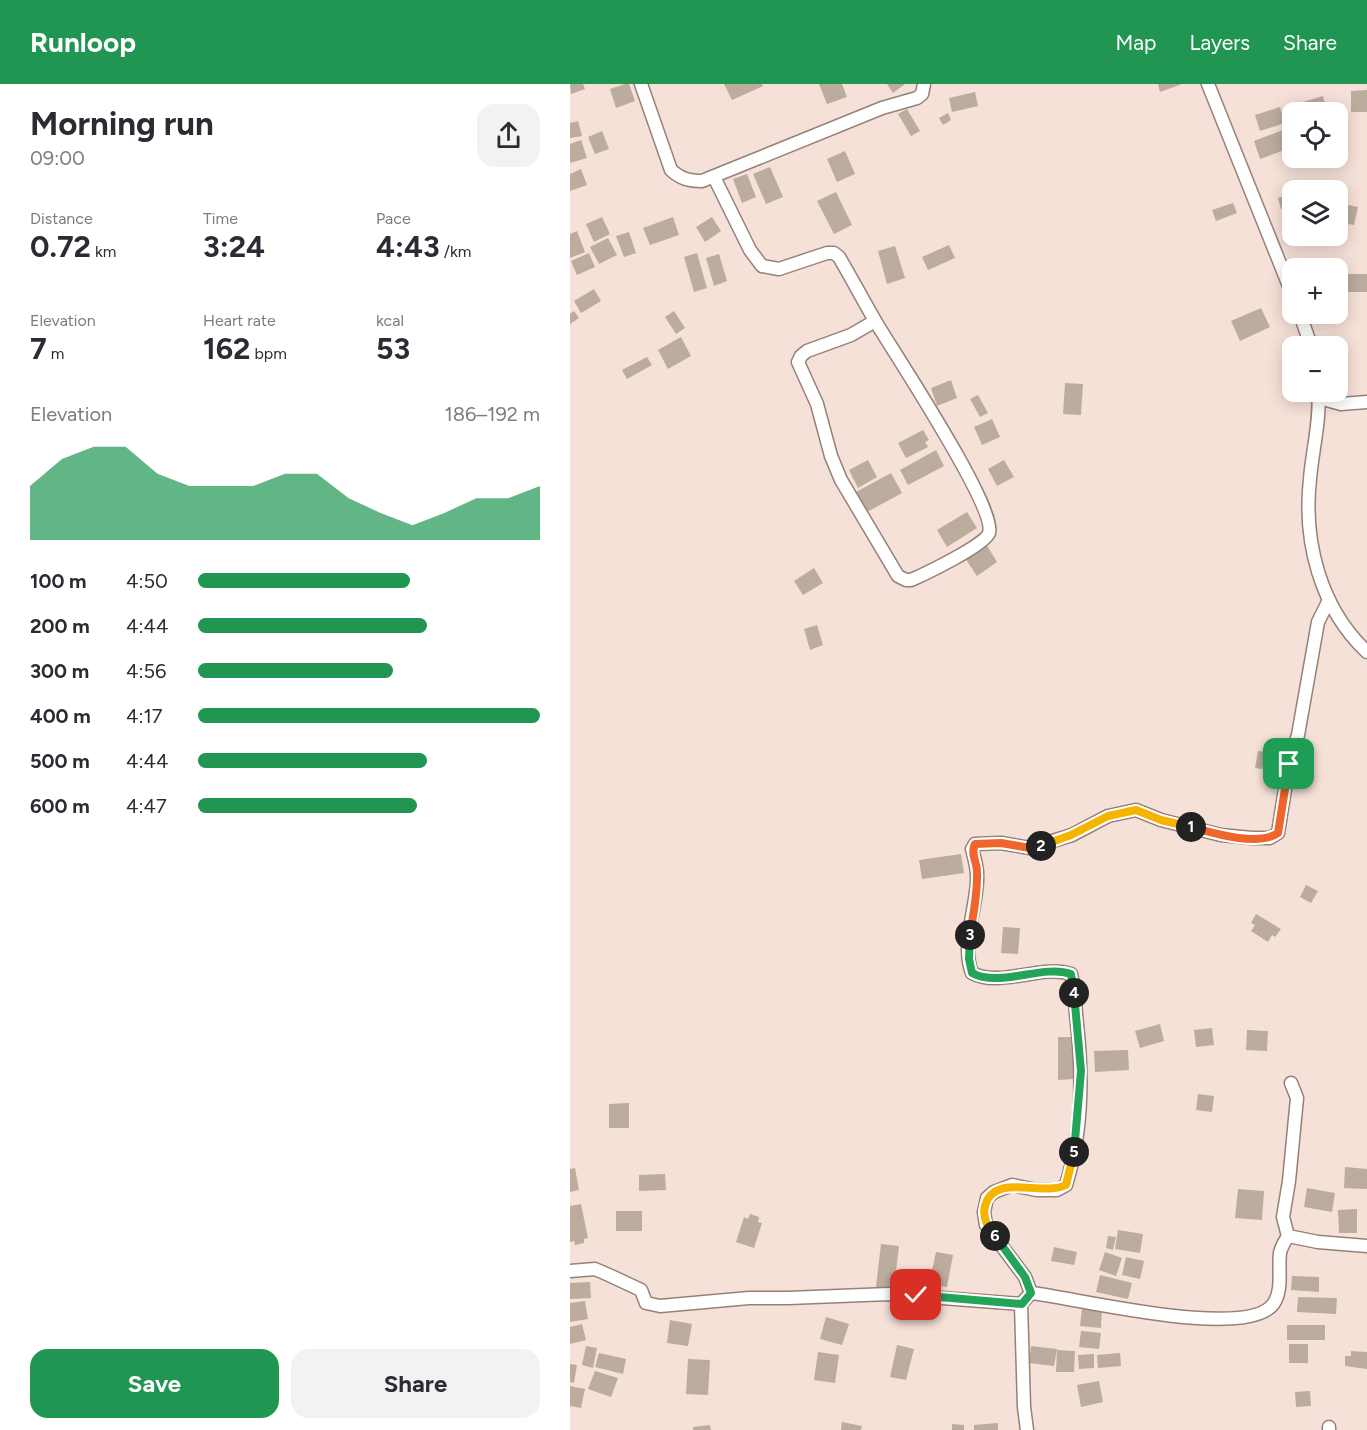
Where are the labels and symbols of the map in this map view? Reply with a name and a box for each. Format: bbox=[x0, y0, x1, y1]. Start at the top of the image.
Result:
pin bbox=[1263, 738, 1314, 789]
pin: 1 bbox=[1176, 812, 1206, 842]
pin: 2 bbox=[1026, 831, 1056, 861]
pin: 3 bbox=[955, 920, 985, 950]
pin: 4 bbox=[1059, 978, 1089, 1008]
pin: 5 bbox=[1059, 1137, 1089, 1167]
pin: 6 bbox=[980, 1221, 1010, 1251]
pin bbox=[890, 1269, 941, 1320]

